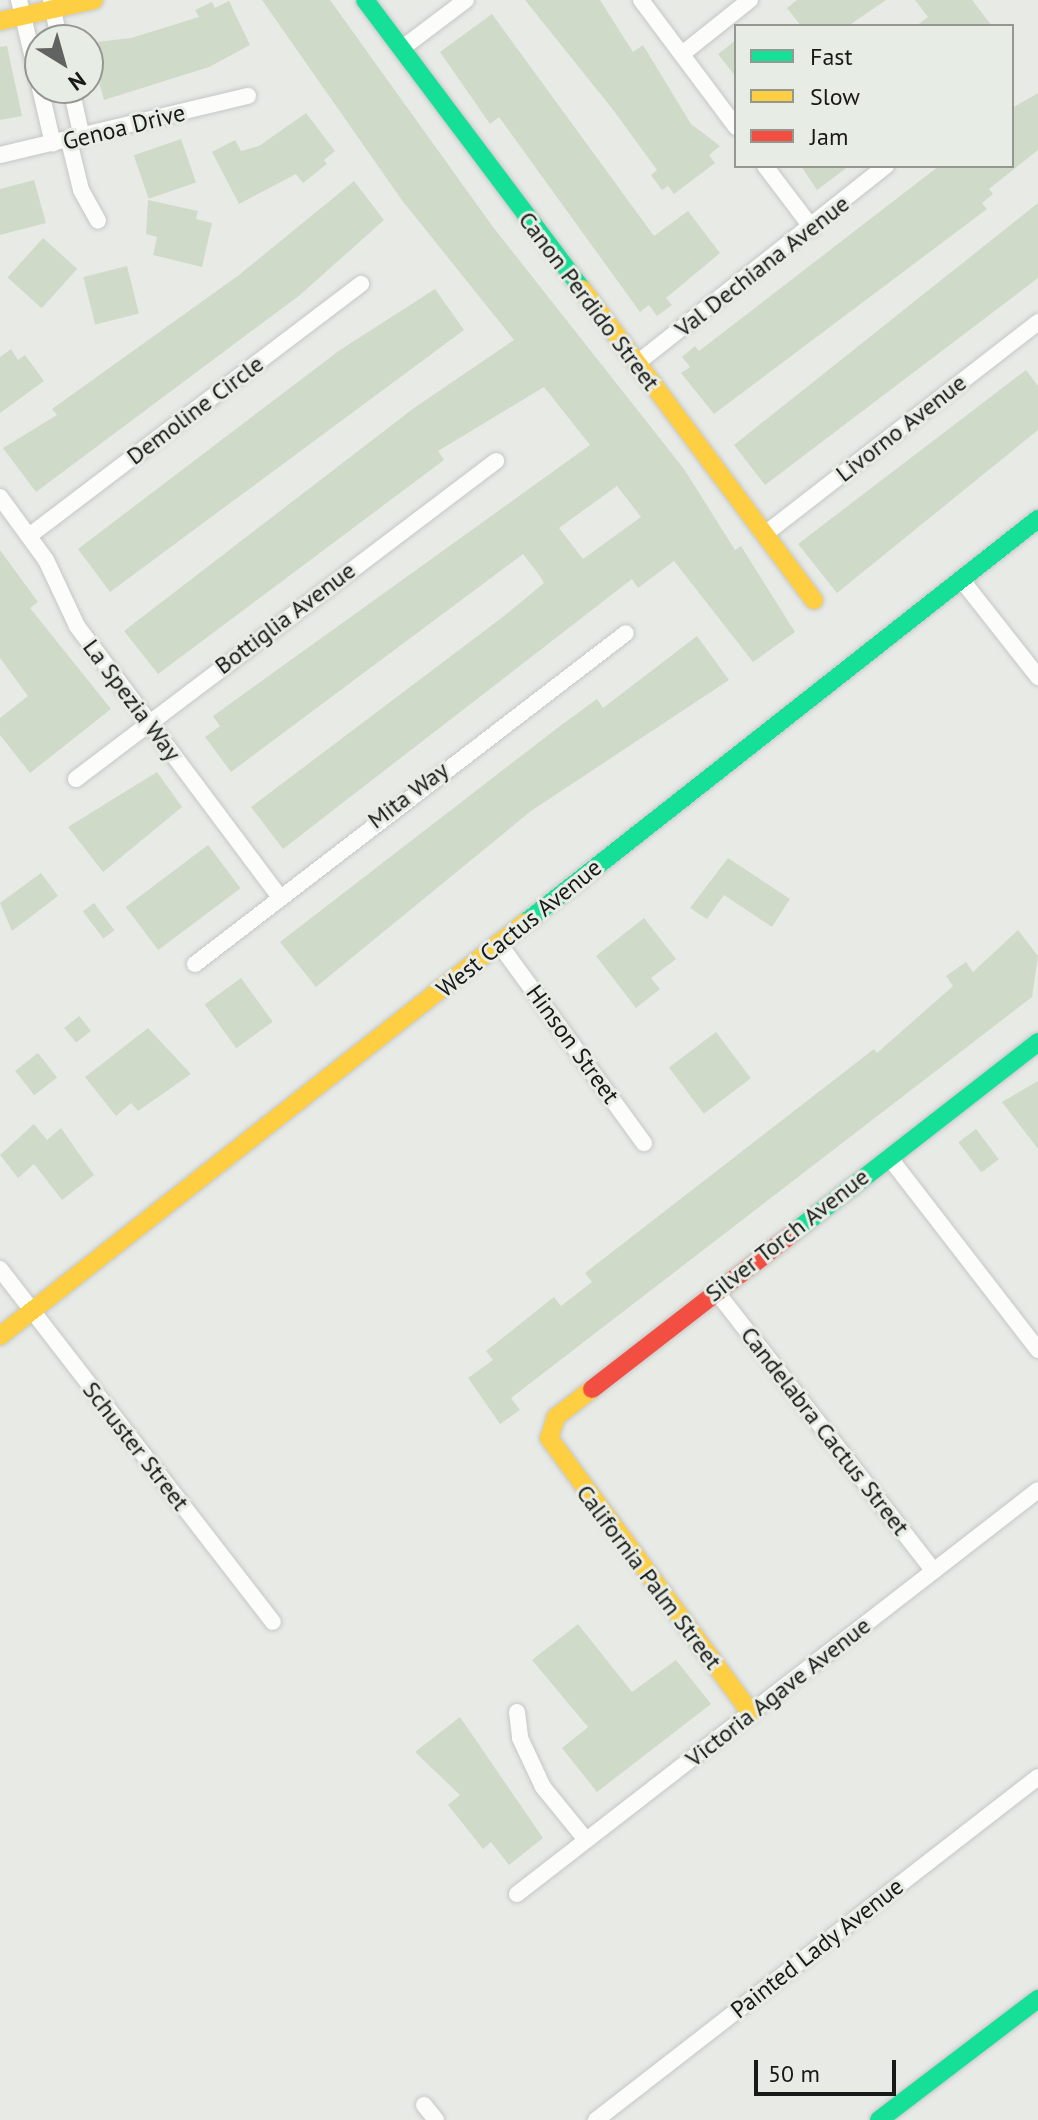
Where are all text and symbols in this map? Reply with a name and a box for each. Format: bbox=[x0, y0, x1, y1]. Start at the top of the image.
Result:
north arrow bbox=[24, 24, 104, 104]
legend bbox=[734, 24, 1014, 168]
text: Fast bbox=[810, 41, 853, 72]
text: N bbox=[63, 66, 91, 97]
text: Slow bbox=[810, 81, 860, 112]
street label: Genoa Drive bbox=[60, 98, 188, 156]
text: Jam bbox=[810, 121, 848, 152]
street label: Val Dechiana Avenue bbox=[669, 189, 855, 343]
street label: Canon Perdido Street bbox=[512, 206, 666, 396]
street label: Demoline Circle bbox=[121, 349, 269, 471]
street label: Livorno Avenue bbox=[830, 368, 972, 488]
street label: Bottiglia Avenue bbox=[209, 556, 361, 680]
street label: La Spezia Way bbox=[77, 633, 187, 767]
street label: Mita Way bbox=[362, 755, 454, 835]
street label: West Cactus Avenue bbox=[431, 853, 607, 1003]
street label: Hinson Street bbox=[520, 979, 626, 1109]
street label: Silver Torch Avenue bbox=[699, 1162, 875, 1308]
street label: Candelabra Cactus Street bbox=[735, 1321, 915, 1541]
street label: Schuster Street bbox=[77, 1376, 195, 1516]
street label: California Palm Street bbox=[570, 1479, 728, 1675]
street label: Victoria Agave Avenue bbox=[679, 1610, 877, 1774]
street label: Painted Lady Avenue bbox=[724, 1871, 910, 2025]
scale bar bbox=[758, 2044, 900, 2094]
text: 50 m bbox=[768, 2058, 820, 2089]

